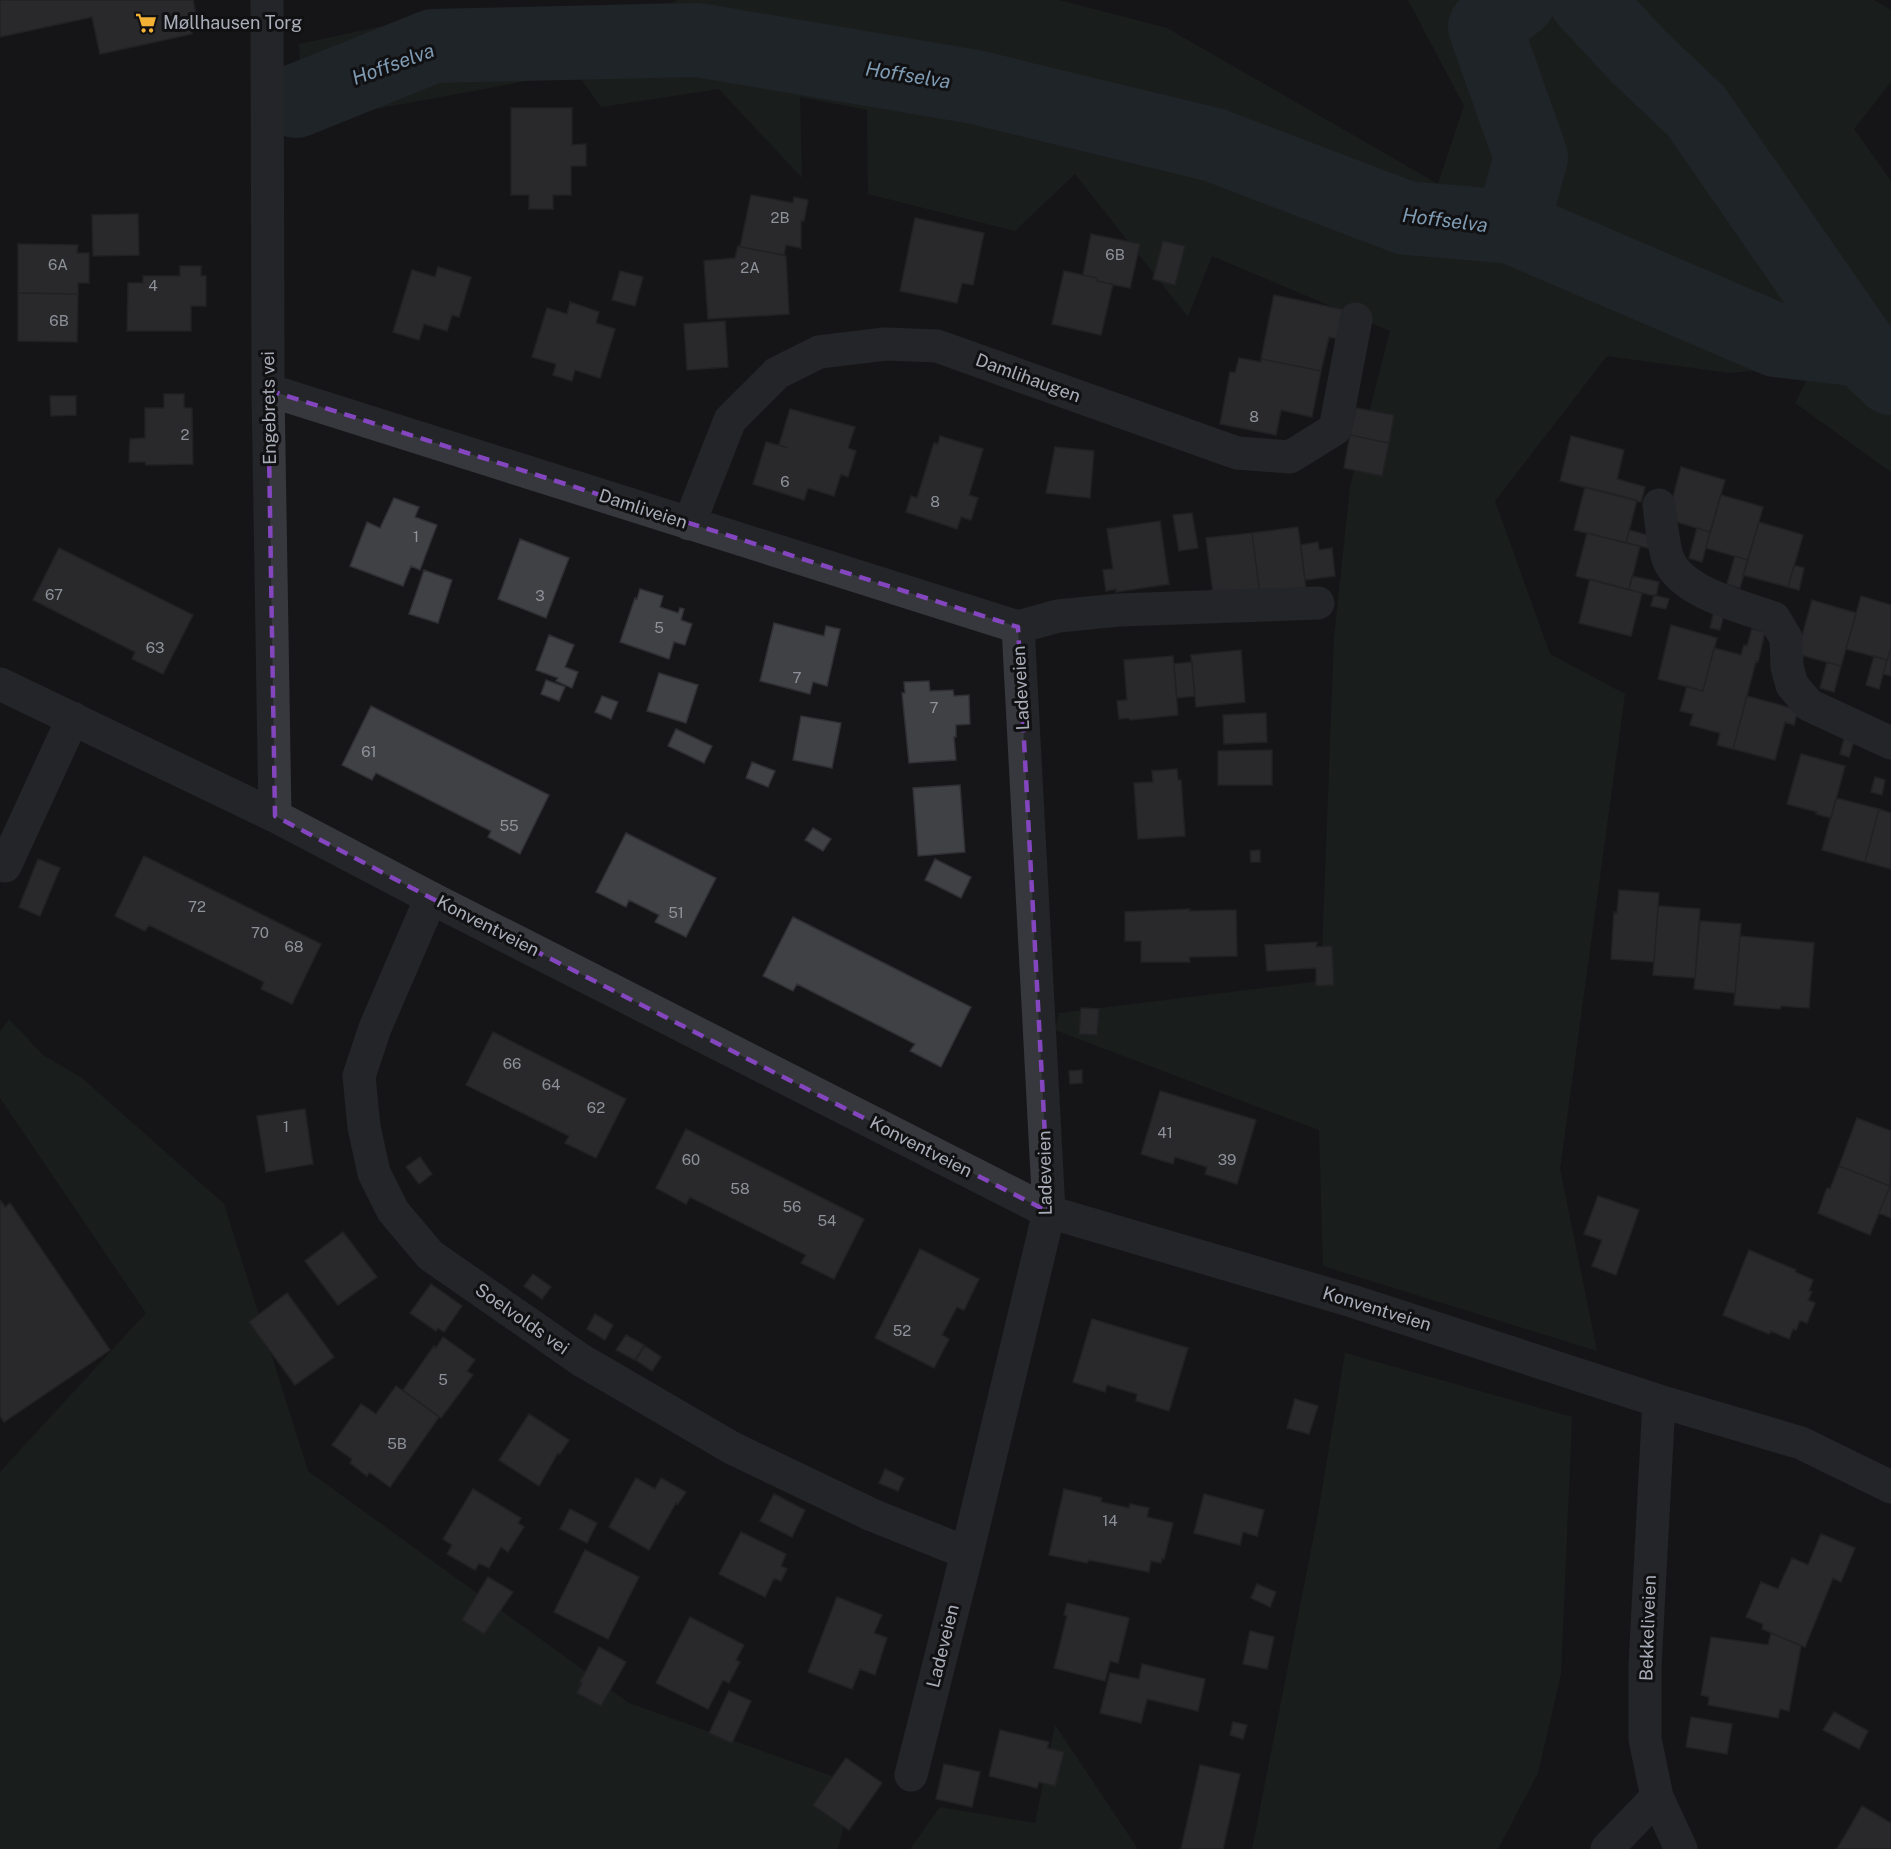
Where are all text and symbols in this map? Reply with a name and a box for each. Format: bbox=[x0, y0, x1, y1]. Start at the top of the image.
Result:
supermarket icon: Møllhausen Torg bbox=[134, 11, 158, 35]
place label: Møllhausen Torg bbox=[163, 12, 302, 33]
water label: Hoffselva bbox=[349, 38, 437, 90]
water label: Hoffselva bbox=[864, 56, 952, 94]
water label: Hoffselva bbox=[1401, 203, 1489, 237]
house number: 2B bbox=[771, 209, 790, 226]
house number: 6B bbox=[1105, 246, 1125, 263]
house number: 6A bbox=[48, 256, 68, 273]
house number: 2A bbox=[740, 259, 760, 276]
house number: 4 bbox=[148, 277, 158, 294]
house number: 6B bbox=[49, 312, 69, 329]
street label: Damlihaugen bbox=[973, 349, 1084, 406]
street label: Engebrets vei bbox=[257, 351, 280, 465]
house number: 8 bbox=[1249, 408, 1259, 425]
house number: 2 bbox=[181, 426, 190, 443]
house number: 6 bbox=[780, 473, 790, 490]
street label: Damliveien bbox=[596, 484, 690, 533]
house number: 8 bbox=[930, 493, 940, 510]
house number: 1 bbox=[413, 528, 419, 545]
house number: 67 bbox=[45, 586, 63, 603]
house number: 3 bbox=[535, 587, 545, 604]
house number: 5 bbox=[654, 619, 664, 636]
house number: 63 bbox=[146, 639, 164, 656]
street label: Ladeveien bbox=[1008, 645, 1033, 731]
house number: 7 bbox=[792, 669, 802, 686]
house number: 7 bbox=[929, 699, 939, 716]
house number: 61 bbox=[361, 743, 377, 760]
house number: 55 bbox=[499, 817, 519, 834]
street label: Konventveien bbox=[433, 891, 543, 960]
house number: 72 bbox=[188, 898, 206, 915]
house number: 51 bbox=[668, 904, 684, 921]
house number: 70 bbox=[251, 924, 269, 941]
house number: 68 bbox=[285, 938, 303, 955]
house number: 66 bbox=[503, 1055, 521, 1072]
house number: 64 bbox=[542, 1076, 560, 1093]
house number: 62 bbox=[587, 1099, 605, 1116]
street label: Konventveien bbox=[866, 1112, 976, 1181]
house number: 1 bbox=[283, 1118, 289, 1135]
house number: 41 bbox=[1157, 1124, 1173, 1141]
street label: Ladeveien bbox=[1033, 1130, 1056, 1216]
house number: 60 bbox=[682, 1151, 700, 1168]
house number: 39 bbox=[1218, 1151, 1236, 1168]
house number: 58 bbox=[730, 1180, 750, 1197]
house number: 56 bbox=[783, 1198, 801, 1215]
house number: 54 bbox=[817, 1212, 837, 1229]
street label: Soelvolds vei bbox=[472, 1279, 573, 1359]
street label: Konventveien bbox=[1320, 1282, 1434, 1335]
house number: 52 bbox=[893, 1322, 911, 1339]
house number: 5 bbox=[438, 1371, 448, 1388]
house number: 5B bbox=[387, 1435, 407, 1452]
house number: 14 bbox=[1102, 1512, 1118, 1529]
street label: Bekkeliveien bbox=[1635, 1575, 1660, 1681]
street label: Ladeveien bbox=[922, 1602, 963, 1690]

